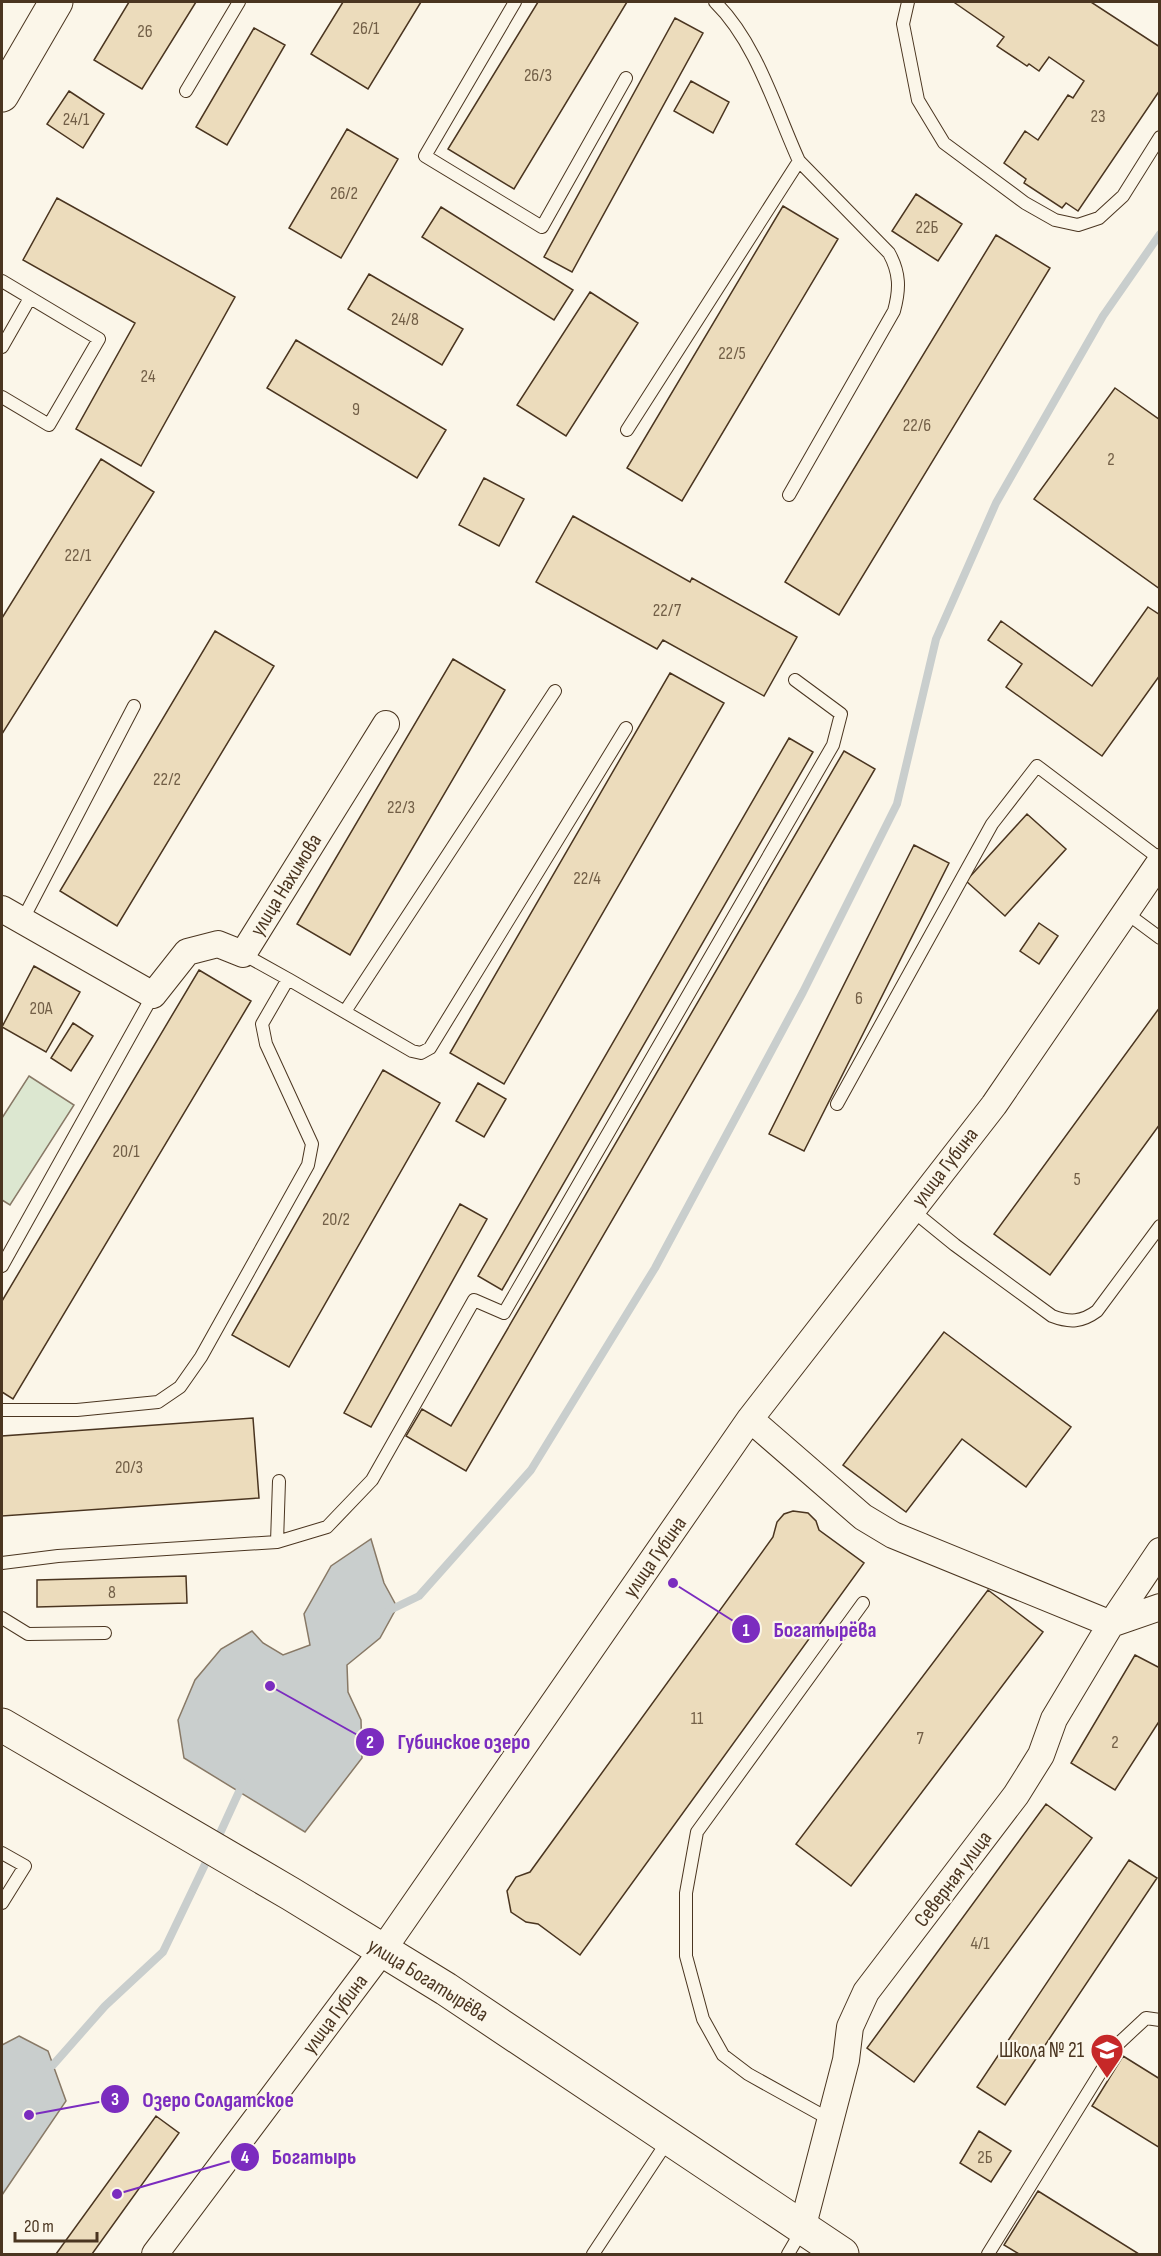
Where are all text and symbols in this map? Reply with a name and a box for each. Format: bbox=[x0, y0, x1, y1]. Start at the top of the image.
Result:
house number: 26/1 bbox=[353, 18, 380, 39]
house number: 26 bbox=[137, 21, 153, 42]
house number: 26/3 bbox=[524, 65, 552, 86]
house number: 23 bbox=[1091, 106, 1106, 127]
house number: 24/1 bbox=[63, 109, 90, 130]
house number: 26/2 bbox=[330, 183, 358, 204]
house number: 22Б bbox=[916, 217, 938, 238]
house number: 24/8 bbox=[391, 309, 419, 330]
house number: 22/5 bbox=[718, 343, 746, 364]
house number: 24 bbox=[141, 366, 156, 387]
house number: 9 bbox=[352, 399, 360, 420]
house number: 22/6 bbox=[903, 415, 931, 436]
house number: 2 bbox=[1107, 449, 1115, 470]
house number: 22/1 bbox=[65, 545, 92, 566]
house number: 22/7 bbox=[653, 600, 682, 621]
house number: 22/2 bbox=[153, 769, 181, 790]
house number: 22/3 bbox=[387, 797, 415, 818]
street label: улица Нахимова bbox=[245, 829, 327, 941]
house number: 22/4 bbox=[573, 868, 601, 889]
house number: 6 bbox=[855, 988, 863, 1009]
house number: 20А bbox=[29, 998, 53, 1019]
street label: улица Губина bbox=[906, 1123, 984, 1211]
house number: 20/1 bbox=[113, 1141, 140, 1162]
house number: 5 bbox=[1073, 1169, 1081, 1190]
house number: 20/2 bbox=[322, 1209, 350, 1230]
house number: 20/3 bbox=[115, 1457, 143, 1478]
street label: улица Губина bbox=[618, 1512, 692, 1602]
house number: 8 bbox=[108, 1582, 116, 1603]
callout: Богатырёва bbox=[731, 1609, 889, 1649]
text: Богатырёва bbox=[773, 1617, 877, 1644]
text: 1 bbox=[742, 1620, 750, 1641]
house number: 11 bbox=[691, 1708, 704, 1729]
callout: Губинское озеро bbox=[355, 1722, 542, 1762]
house number: 7 bbox=[916, 1728, 924, 1749]
text: Губинское озеро bbox=[398, 1729, 530, 1756]
text: 2 bbox=[366, 1732, 374, 1753]
house number: 2 bbox=[1111, 1732, 1119, 1753]
street label: Северная улица bbox=[909, 1826, 997, 1932]
street label: улица Богатырёва bbox=[363, 1933, 493, 2027]
house number: 4/1 bbox=[970, 1933, 990, 1954]
street label: улица Губина bbox=[297, 1969, 373, 2059]
school or university icon: Школа № 21 bbox=[1089, 2032, 1125, 2079]
place label: Школа № 21 bbox=[999, 2038, 1085, 2063]
callout: Озеро Солдатское bbox=[100, 2079, 306, 2119]
text: Озеро Солдатское bbox=[142, 2087, 294, 2114]
text: 3 bbox=[111, 2089, 119, 2110]
callout: Богатырь bbox=[230, 2137, 368, 2177]
text: Богатырь bbox=[272, 2144, 356, 2171]
text: 4 bbox=[241, 2147, 250, 2168]
house number: 2Б bbox=[977, 2147, 993, 2168]
scale bar bbox=[15, 2205, 98, 2243]
text: 20 m bbox=[24, 2216, 54, 2237]

